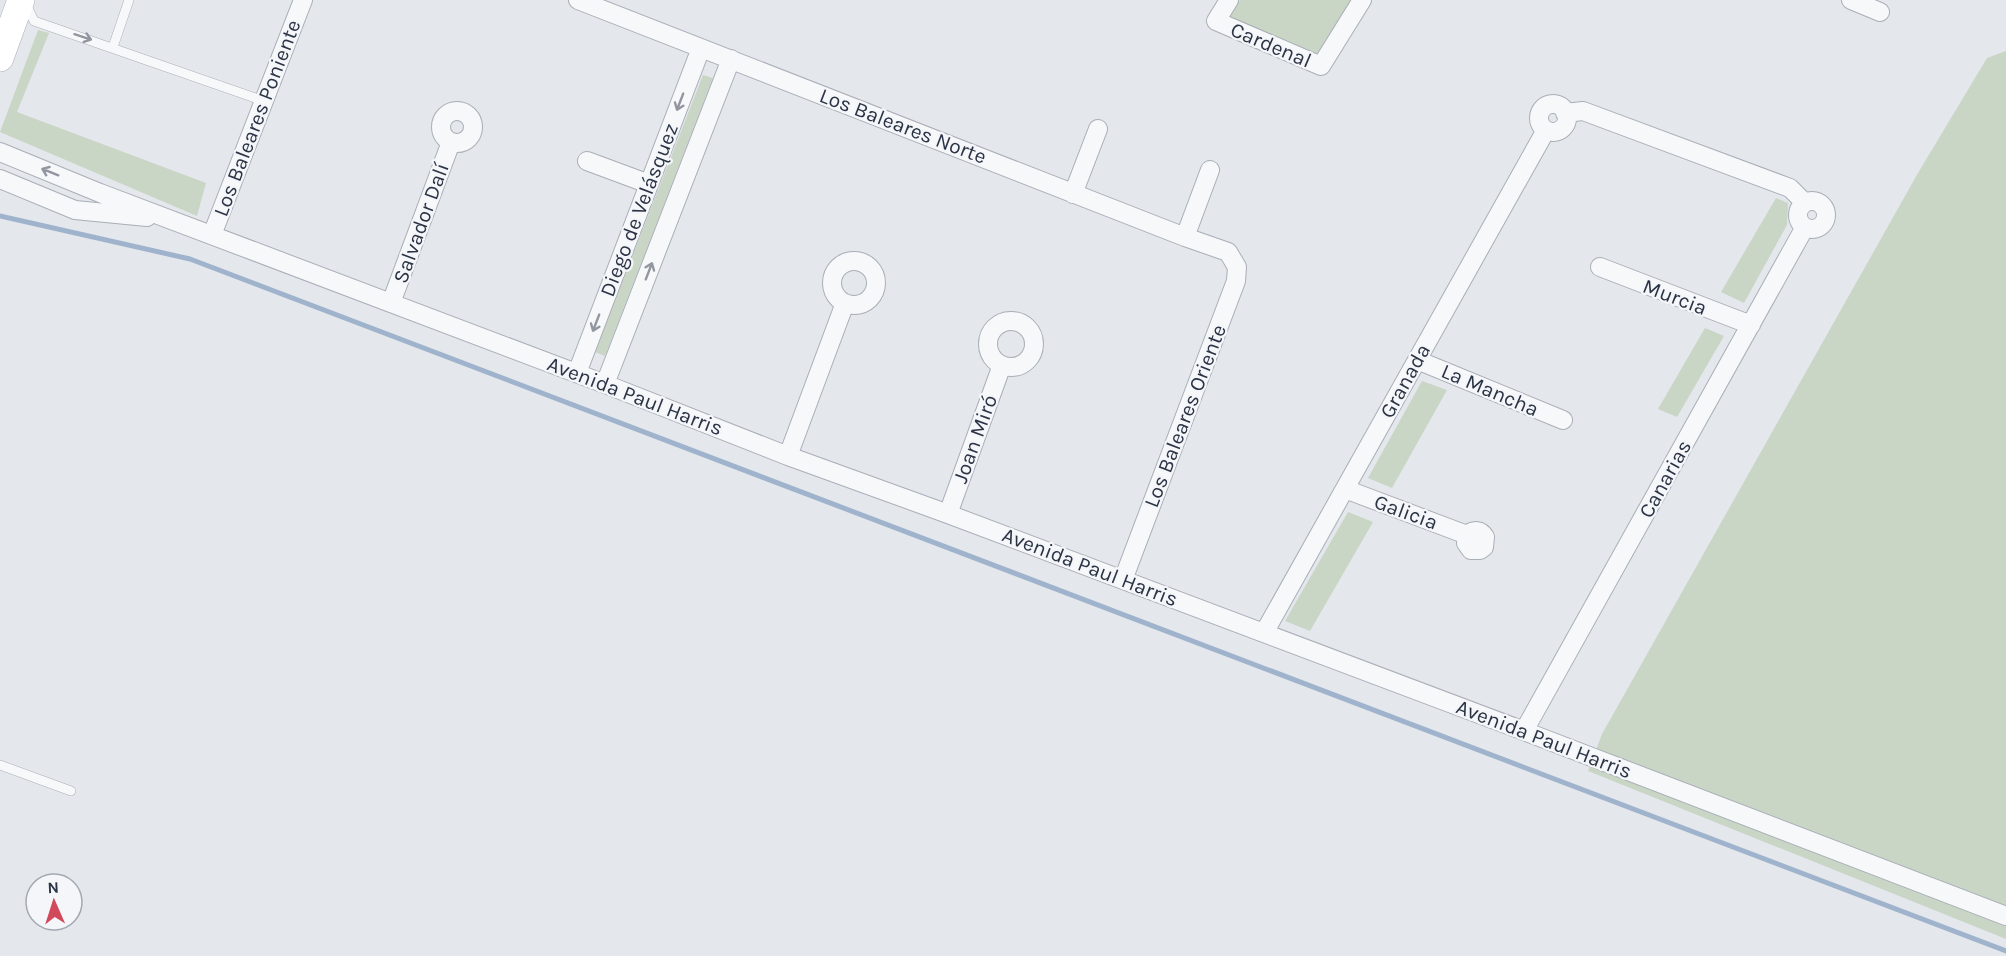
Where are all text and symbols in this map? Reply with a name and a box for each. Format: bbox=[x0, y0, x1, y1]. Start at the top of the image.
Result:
street label: Los Baleares Poniente bbox=[208, 16, 306, 220]
street label: Cardenal bbox=[1227, 17, 1315, 73]
one-way arrow bbox=[73, 32, 92, 43]
street label: Los Baleares Norte bbox=[816, 83, 990, 169]
one-way arrow bbox=[674, 92, 685, 111]
street label: Diego de Velásquez bbox=[595, 120, 683, 300]
street label: Salvador Dalí bbox=[388, 159, 454, 286]
one-way arrow bbox=[41, 166, 60, 177]
one-way arrow bbox=[645, 262, 656, 281]
street label: Murcia bbox=[1640, 274, 1710, 320]
one-way arrow bbox=[589, 314, 600, 332]
street label: Los Baleares Oriente bbox=[1139, 321, 1231, 511]
street label: Granada bbox=[1375, 340, 1435, 422]
street label: Avenida Paul Harris bbox=[544, 352, 726, 440]
street label: La Mancha bbox=[1438, 359, 1542, 421]
street label: Joan Miró bbox=[948, 392, 1002, 486]
street label: Canarias bbox=[1634, 436, 1696, 522]
street label: Galicia bbox=[1371, 489, 1441, 535]
street label: Avenida Paul Harris bbox=[999, 523, 1181, 611]
street label: Avenida Paul Harris bbox=[1453, 695, 1635, 783]
north arrow bbox=[24, 872, 84, 932]
text: N bbox=[47, 878, 59, 897]

